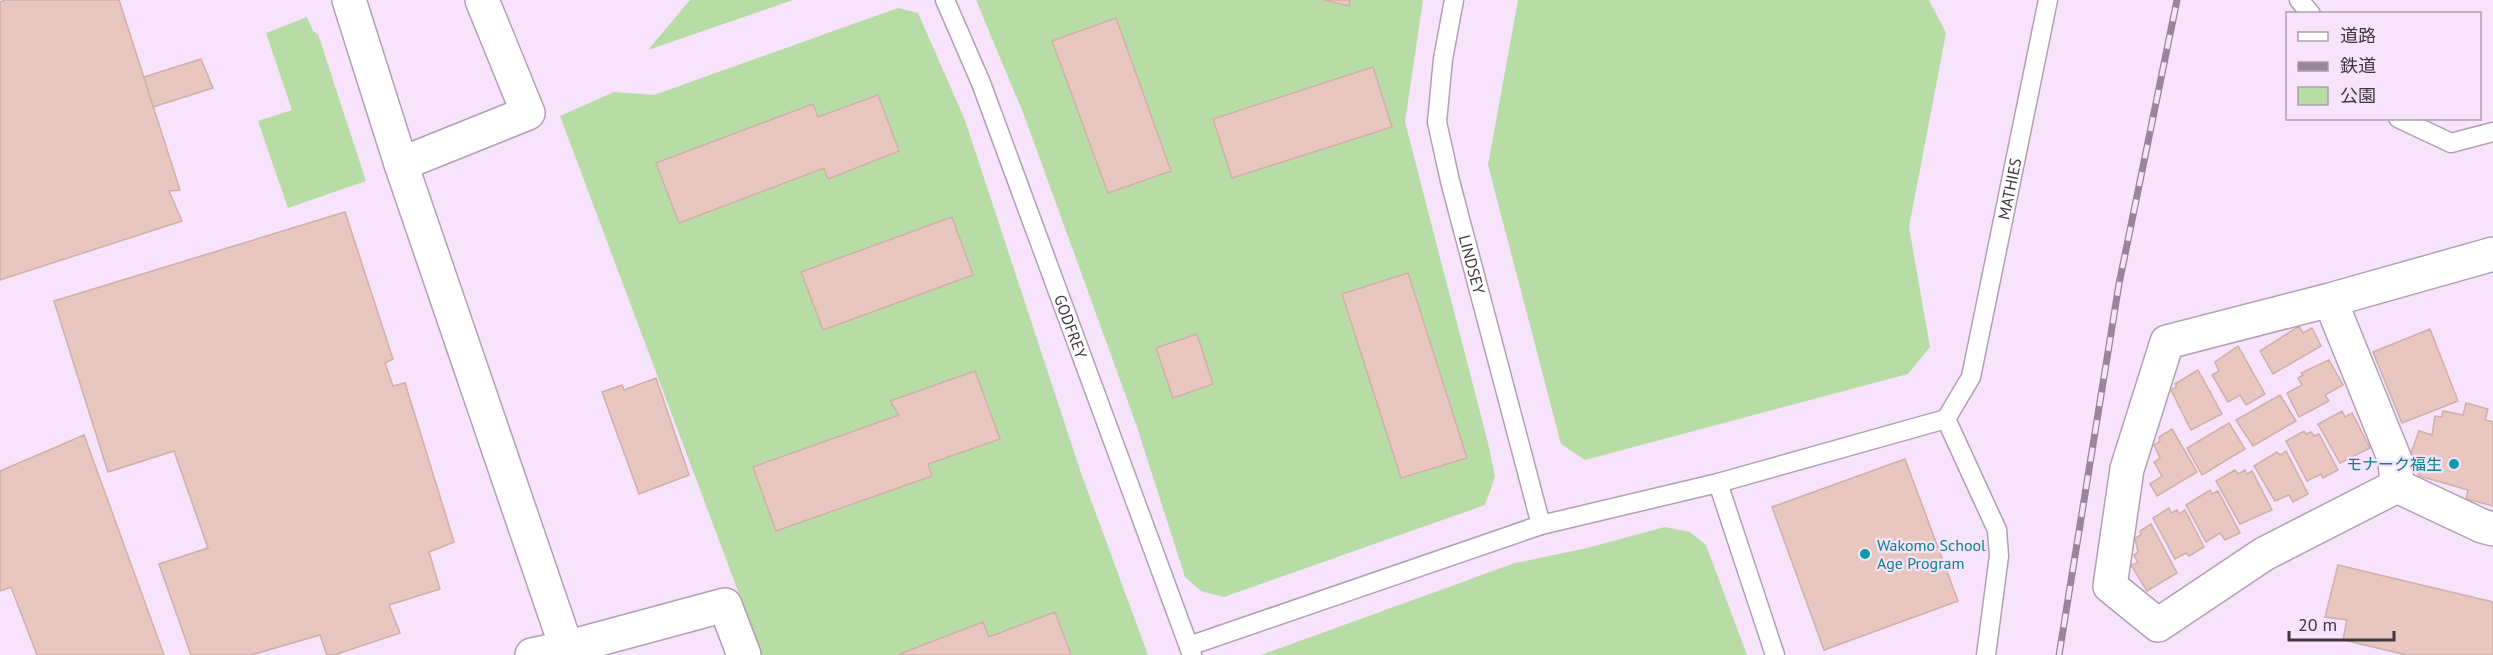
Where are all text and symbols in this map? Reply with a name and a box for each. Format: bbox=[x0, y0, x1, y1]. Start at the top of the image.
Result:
legend bbox=[2286, 12, 2481, 120]
text: 道路 bbox=[2340, 24, 2376, 47]
text: 鉄道 bbox=[2340, 54, 2376, 77]
text: 公園 bbox=[2340, 84, 2376, 107]
street label: MATHIES bbox=[1993, 156, 2025, 221]
street label: LINDSEY bbox=[1455, 233, 1489, 296]
street label: GODFREY bbox=[1050, 292, 1092, 361]
place label: モナーク福生 bbox=[2346, 454, 2442, 474]
marker: モナーク福生 bbox=[2447, 457, 2461, 471]
place label: Wakomo School Age Program bbox=[1877, 535, 1986, 573]
marker: Wakomo School Age Program bbox=[1858, 547, 1872, 561]
scale bar bbox=[2289, 604, 2394, 642]
text: 20 m bbox=[2298, 613, 2337, 636]

